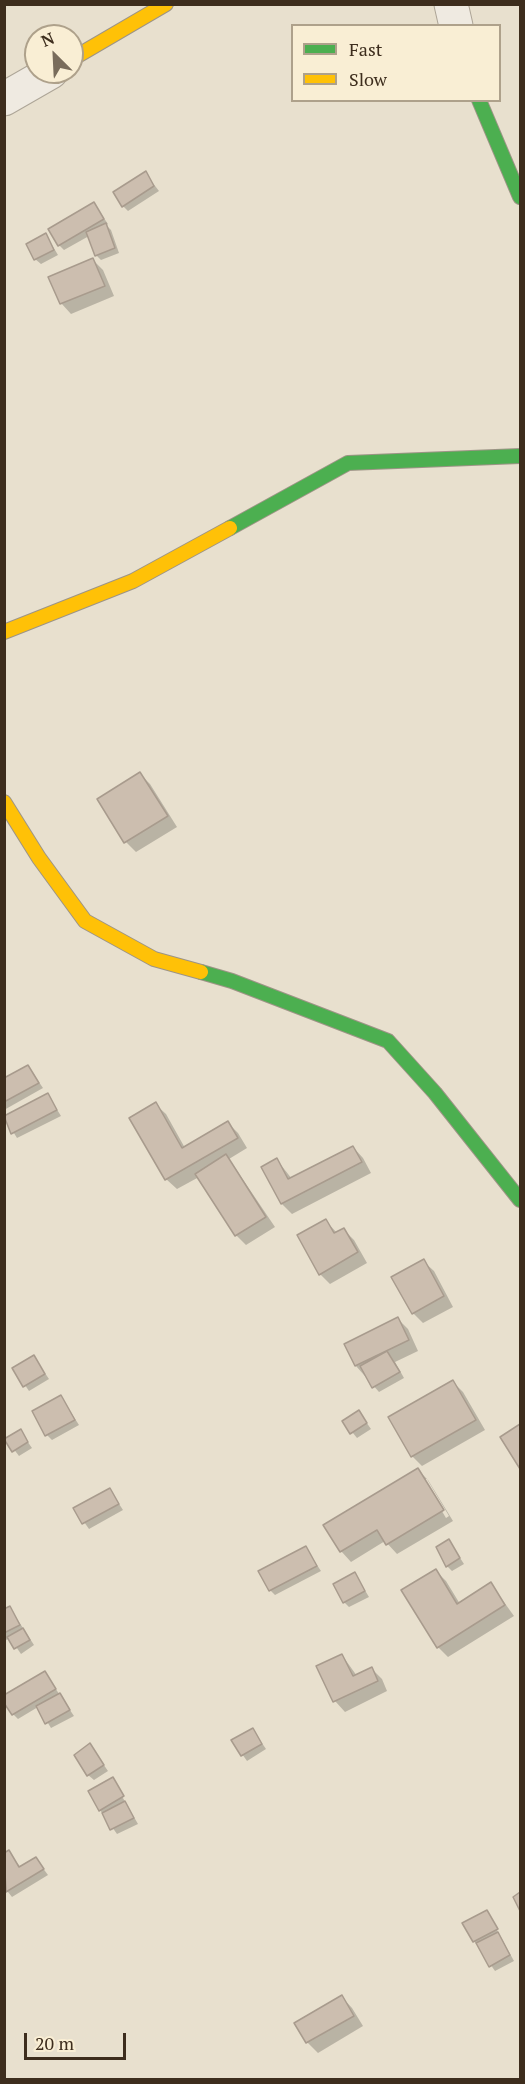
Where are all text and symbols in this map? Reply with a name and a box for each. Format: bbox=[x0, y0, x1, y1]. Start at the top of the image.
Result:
north arrow bbox=[24, 24, 84, 84]
legend bbox=[291, 24, 501, 102]
text: N bbox=[37, 27, 58, 52]
text: Fast bbox=[349, 37, 382, 61]
text: Slow bbox=[349, 67, 387, 91]
scale bar bbox=[27, 2021, 129, 2059]
text: 20 m bbox=[35, 2031, 74, 2055]

